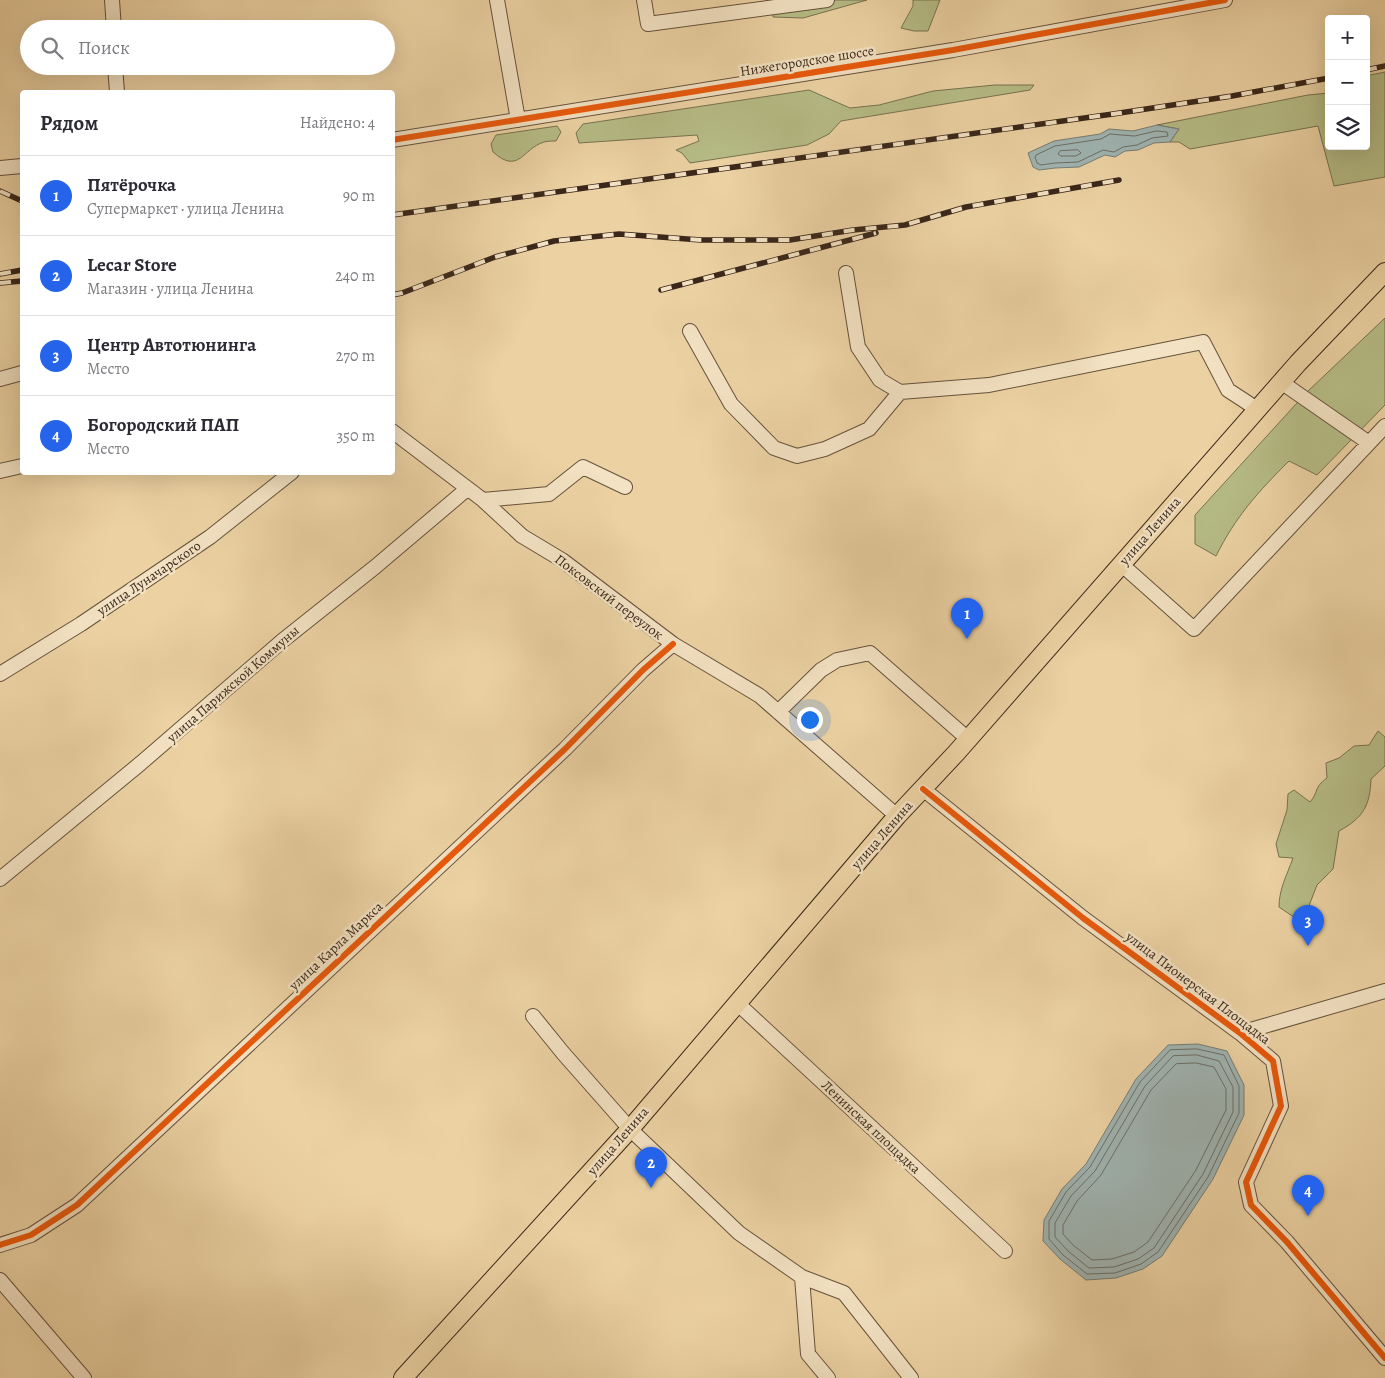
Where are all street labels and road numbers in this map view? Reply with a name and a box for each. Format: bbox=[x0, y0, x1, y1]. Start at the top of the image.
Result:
street label: Нижегородское шоссе bbox=[739, 41, 875, 81]
street label: улица Ленина bbox=[1114, 492, 1185, 570]
street label: улица Луначарского bbox=[92, 536, 205, 620]
street label: Поксовский переулок bbox=[551, 550, 667, 644]
street label: улица Парижской Коммуны bbox=[162, 621, 303, 748]
street label: улица Ленина bbox=[846, 796, 917, 874]
street label: улица Карла Маркса bbox=[284, 897, 388, 995]
street label: улица Пионерская Площадка bbox=[1121, 927, 1275, 1049]
street label: Ленинская площадка bbox=[817, 1076, 925, 1178]
street label: улица Ленина bbox=[582, 1102, 653, 1180]

